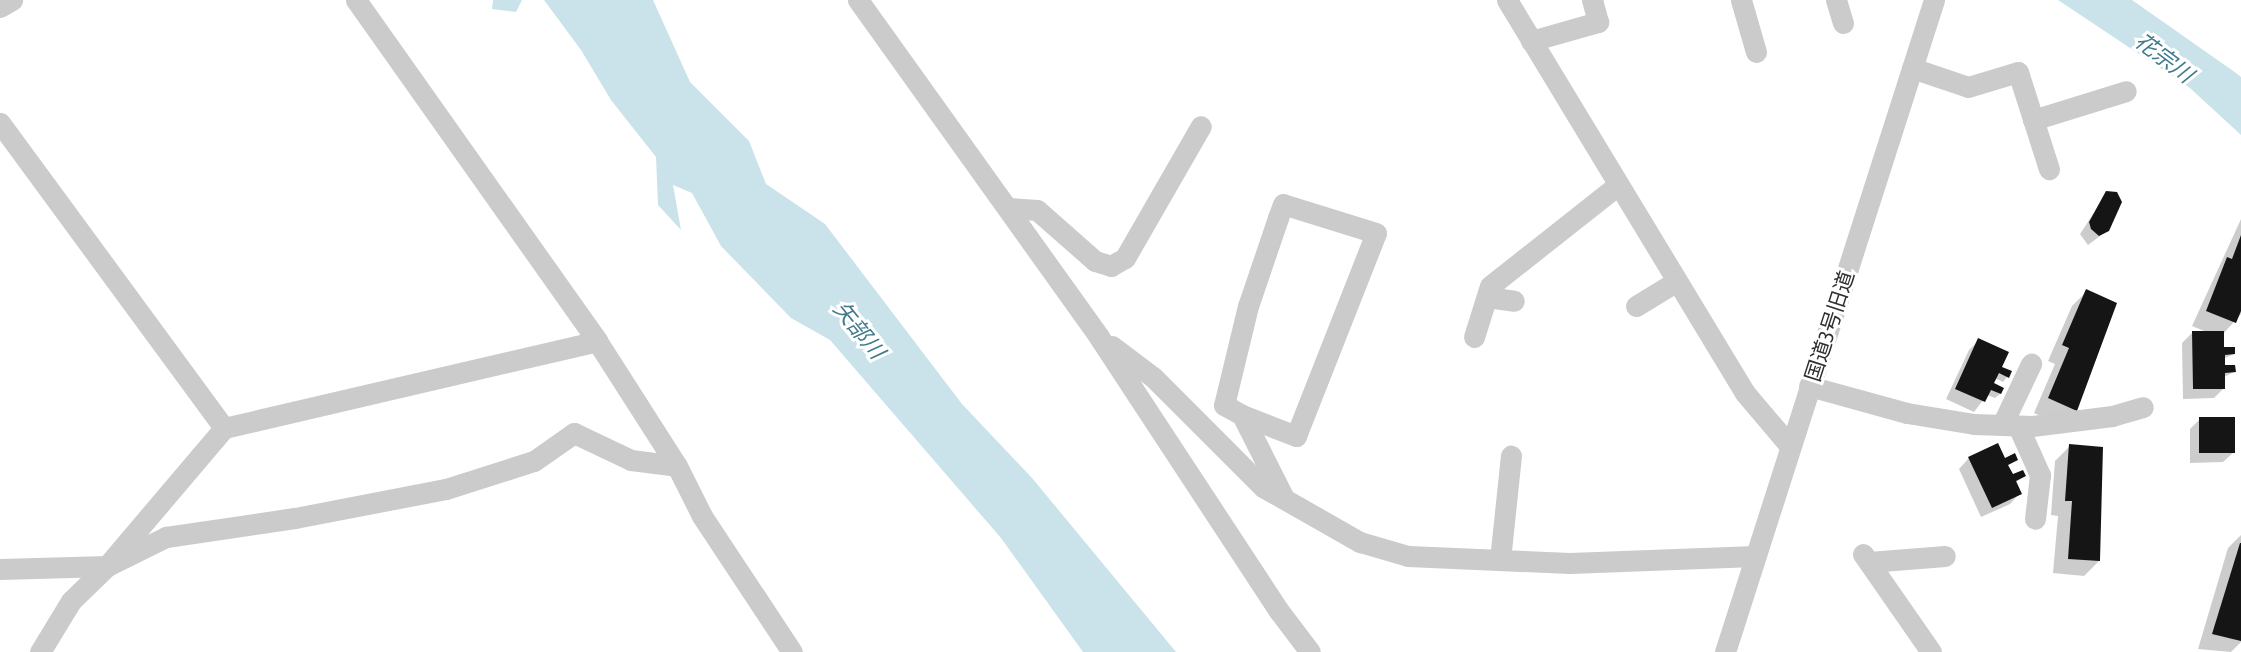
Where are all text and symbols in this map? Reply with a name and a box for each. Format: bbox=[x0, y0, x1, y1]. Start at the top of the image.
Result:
water label: 花宗川 bbox=[2130, 28, 2198, 88]
street label: 国道3号旧道 bbox=[1799, 267, 1859, 385]
water label: 矢部川 bbox=[828, 296, 890, 364]

